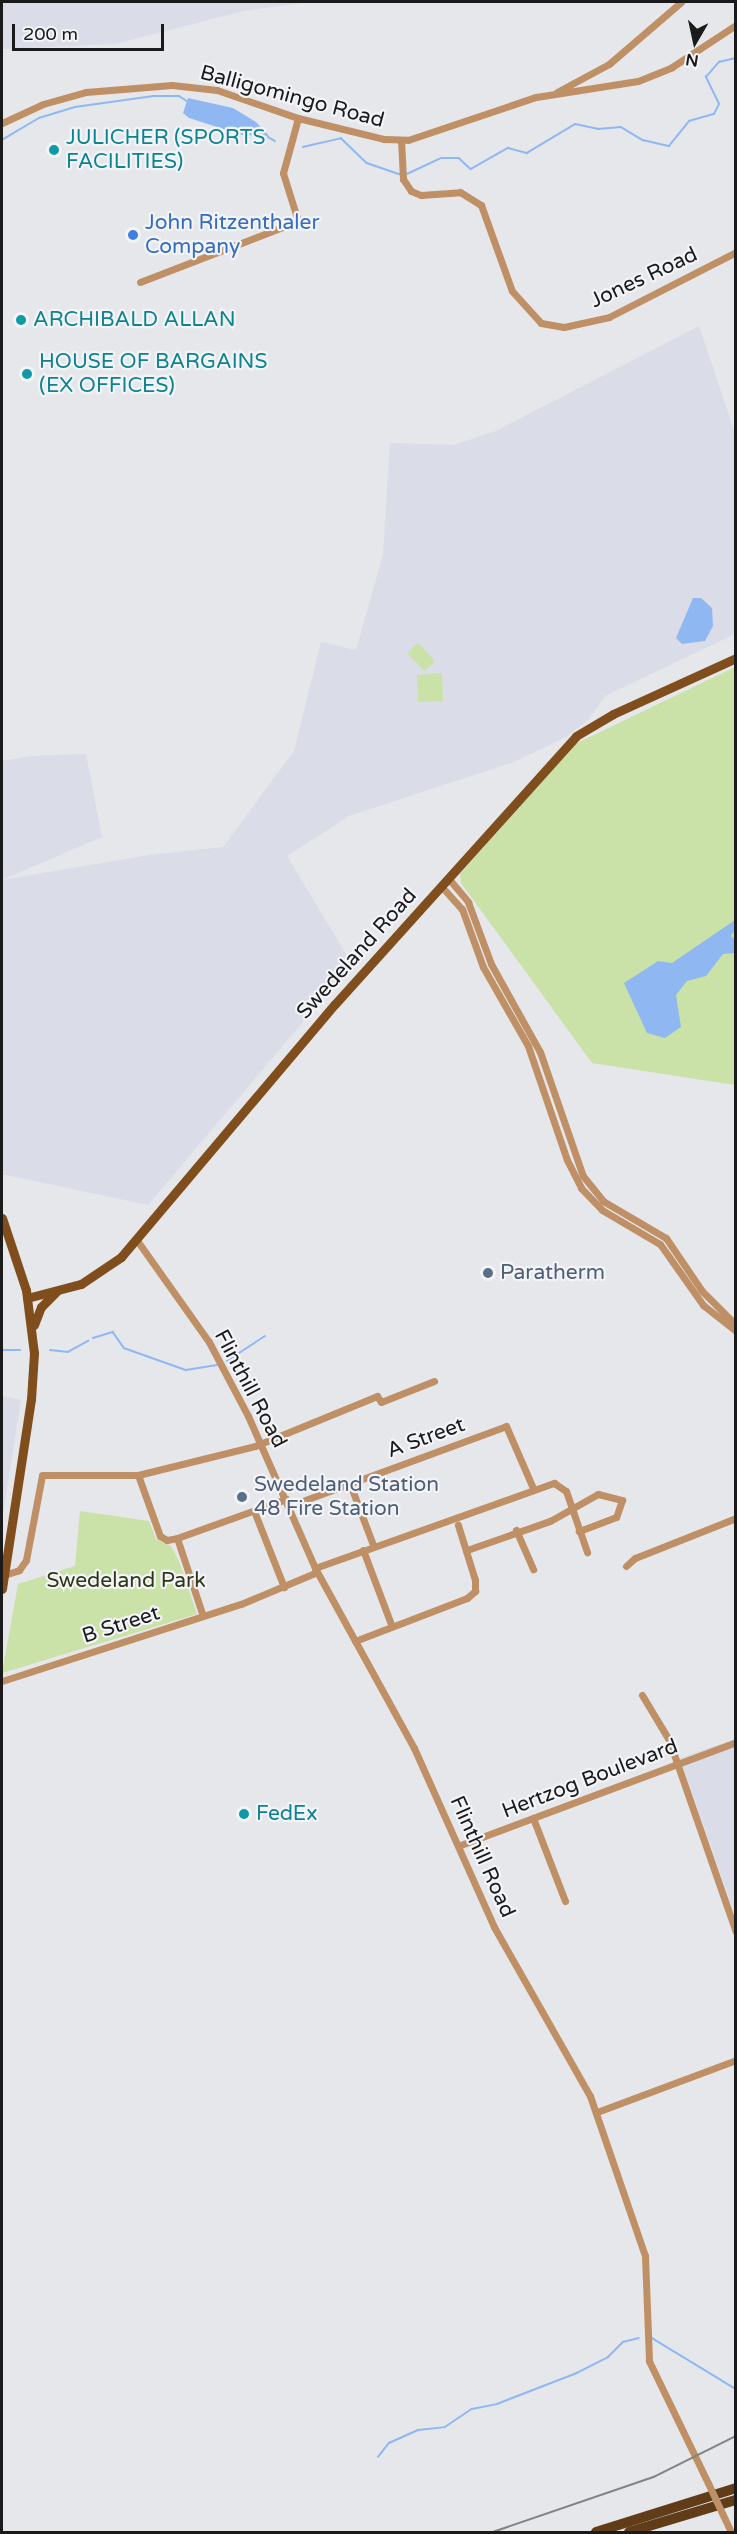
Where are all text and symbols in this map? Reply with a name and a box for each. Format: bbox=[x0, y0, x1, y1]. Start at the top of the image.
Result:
scale bar bbox=[15, 12, 166, 50]
north arrow bbox=[665, 12, 725, 72]
text: 200 m bbox=[23, 23, 78, 45]
text: N bbox=[684, 49, 700, 71]
street label: Balligomingo Road bbox=[197, 60, 387, 134]
place label: JULICHER (SPORTS FACILITIES) bbox=[66, 125, 265, 175]
marker: JULICHER (SPORTS FACILITIES) bbox=[47, 143, 61, 157]
place label: John Ritzenthaler Company bbox=[145, 210, 319, 260]
marker: John Ritzenthaler Company bbox=[126, 228, 140, 242]
street label: Jones Road bbox=[586, 242, 702, 314]
place label: ARCHIBALD ALLAN bbox=[33, 307, 236, 333]
marker: ARCHIBALD ALLAN bbox=[14, 313, 28, 327]
place label: HOUSE OF BARGAINS (EX OFFICES) bbox=[39, 349, 267, 399]
marker: HOUSE OF BARGAINS (EX OFFICES) bbox=[20, 367, 34, 381]
street label: Swedeland Road bbox=[292, 883, 422, 1025]
place label: Paratherm bbox=[500, 1260, 605, 1286]
marker: Paratherm bbox=[481, 1266, 495, 1280]
street label: Flinthill Road bbox=[208, 1326, 292, 1452]
street label: A Street bbox=[384, 1412, 468, 1464]
place label: Swedeland Station 48 Fire Station bbox=[254, 1472, 439, 1522]
marker: Swedeland Station 48 Fire Station bbox=[235, 1490, 249, 1504]
park label: Swedeland Park bbox=[46, 1568, 206, 1594]
street label: B Street bbox=[79, 1601, 163, 1649]
street label: Hertzog Boulevard bbox=[499, 1734, 681, 1824]
street label: Flinthill Road bbox=[444, 1792, 520, 1922]
place label: FedEx bbox=[256, 1801, 318, 1827]
marker: FedEx bbox=[237, 1807, 251, 1821]

